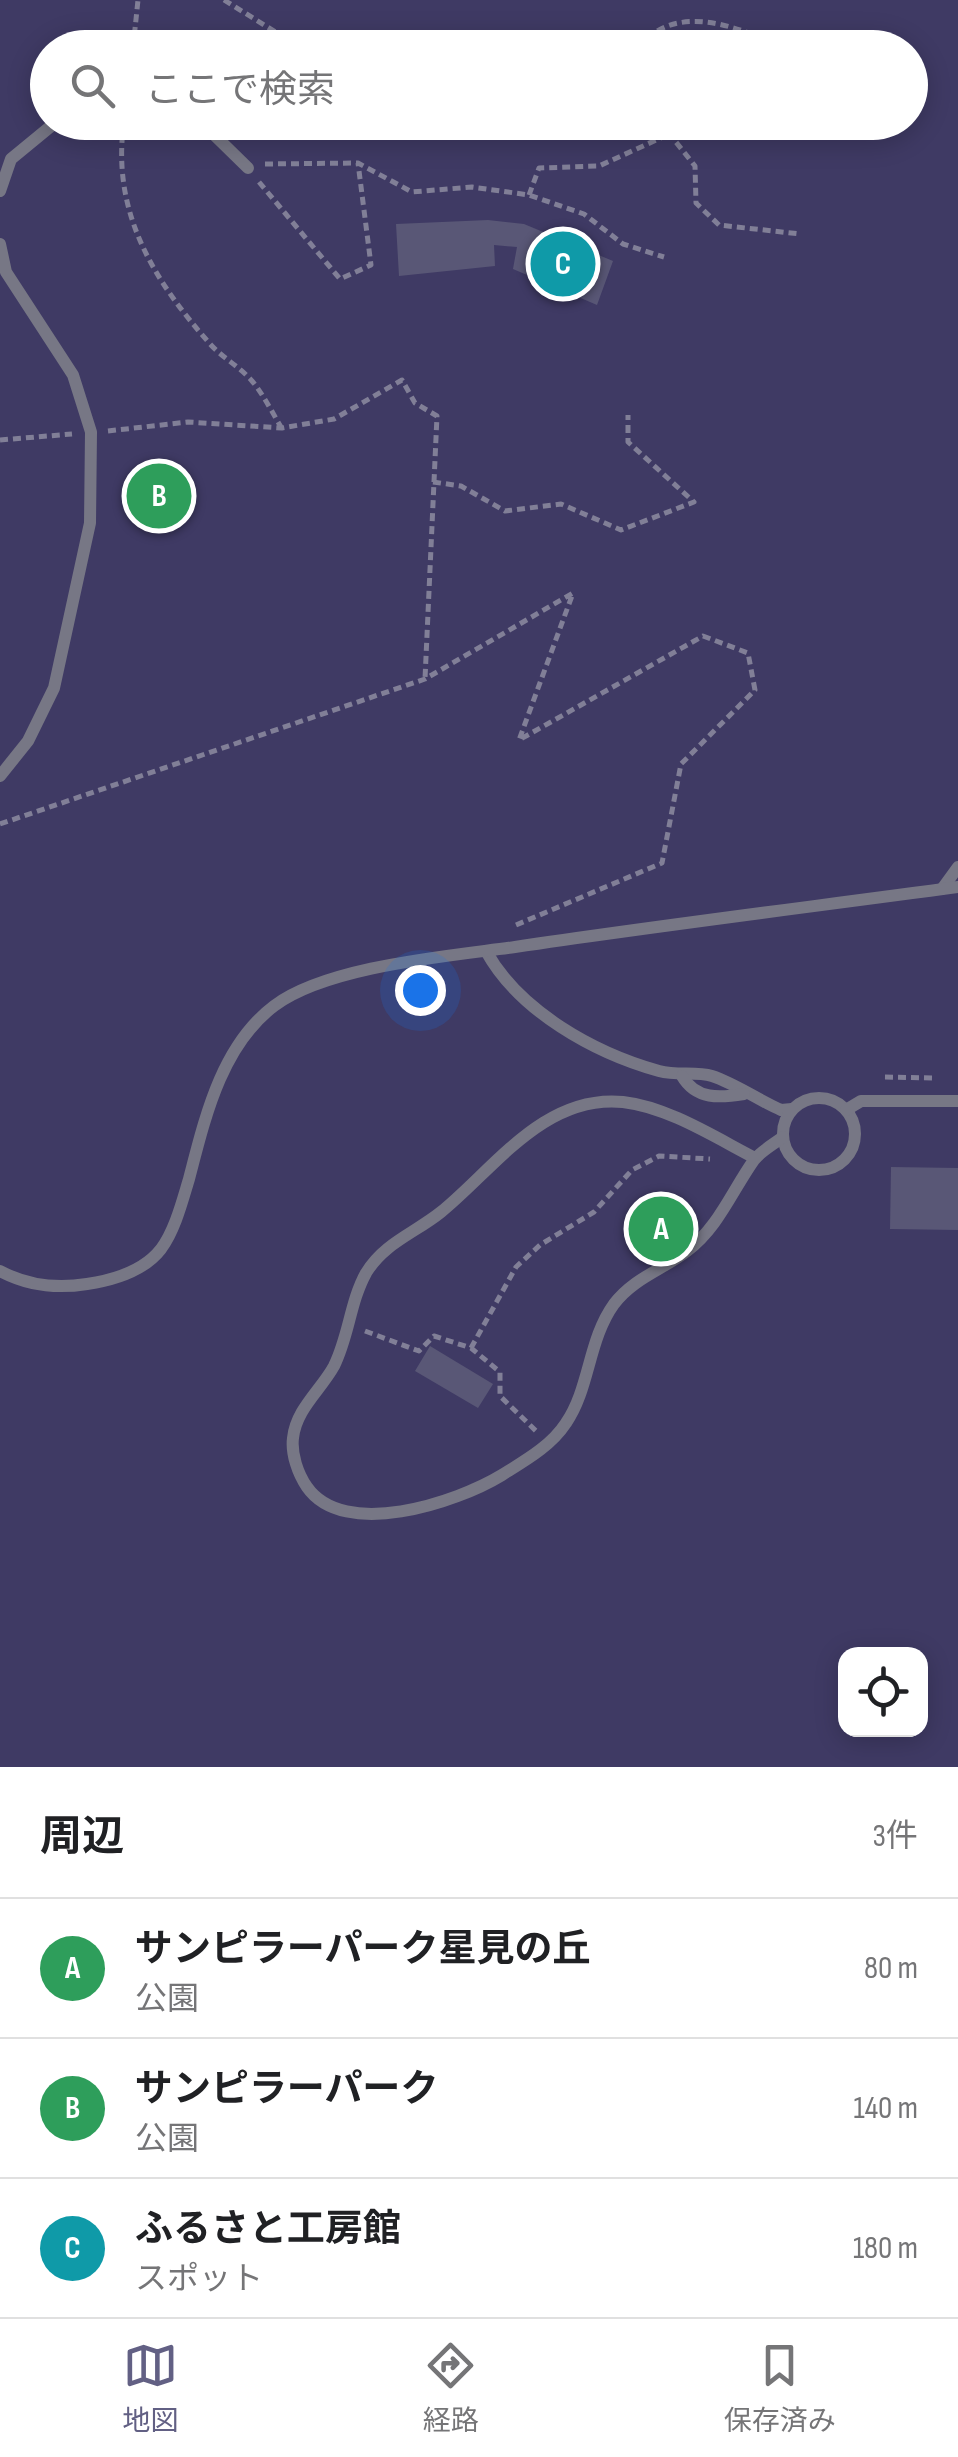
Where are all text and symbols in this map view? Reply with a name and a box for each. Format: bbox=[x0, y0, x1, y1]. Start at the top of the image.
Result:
search box bbox=[30, 30, 928, 140]
icon: search bbox=[65, 58, 120, 113]
text: ここで検索 bbox=[145, 68, 335, 113]
pin: C bbox=[530, 226, 596, 302]
pin: B bbox=[126, 458, 192, 534]
your location bbox=[395, 965, 446, 1016]
pin: A bbox=[628, 1192, 694, 1266]
map controls bbox=[838, 1647, 928, 1737]
button: locate bbox=[838, 1647, 928, 1737]
text: 周辺 bbox=[40, 1812, 124, 1863]
text: 3件 bbox=[873, 1817, 918, 1856]
text: サンピラーパーク星見の丘 bbox=[135, 1927, 591, 1972]
text: A bbox=[65, 1949, 80, 1988]
text: 80 m bbox=[864, 1949, 918, 1988]
text: 公園 bbox=[135, 1980, 199, 2019]
text: サンピラーパーク bbox=[135, 2067, 439, 2112]
text: B bbox=[65, 2089, 80, 2128]
text: 140 m bbox=[854, 2089, 918, 2128]
text: 公園 bbox=[135, 2120, 199, 2159]
text: ふるさと工房館 bbox=[135, 2207, 401, 2252]
text: C bbox=[64, 2229, 81, 2268]
text: 180 m bbox=[853, 2229, 918, 2268]
text: スポット bbox=[135, 2260, 263, 2299]
tab: 地図 bbox=[122, 2338, 178, 2438]
tab: 経路 bbox=[423, 2338, 479, 2438]
tab: 保存済み bbox=[724, 2338, 836, 2438]

